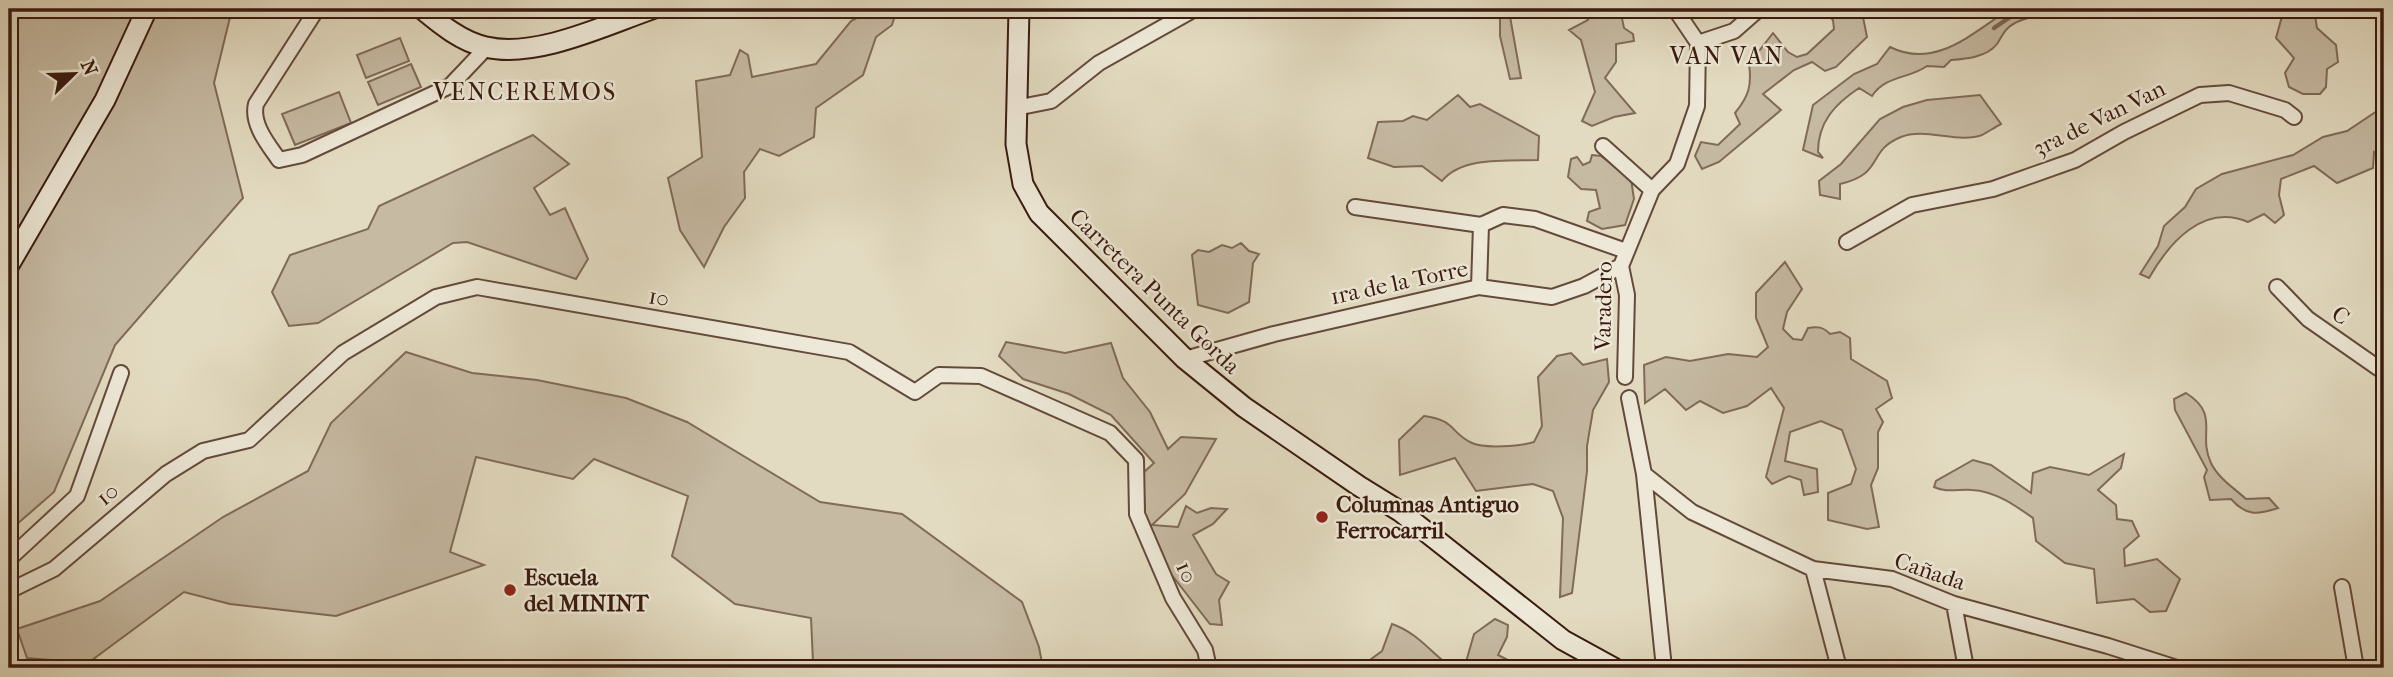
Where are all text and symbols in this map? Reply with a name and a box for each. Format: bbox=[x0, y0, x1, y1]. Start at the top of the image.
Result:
north arrow bbox=[38, 38, 108, 108]
district label: VAN VAN bbox=[1668, 42, 1785, 70]
text: N bbox=[76, 57, 102, 79]
street label: 3ra de Van Van bbox=[2029, 75, 2170, 162]
district label: VENCEREMOS bbox=[432, 78, 617, 106]
street label: Carretera Punta Gorda bbox=[1064, 203, 1246, 380]
street label: 1ra de la Torre bbox=[1328, 255, 1470, 310]
street label: Varadero bbox=[1589, 261, 1618, 352]
street label: 10 bbox=[646, 282, 671, 313]
street label: C bbox=[2327, 300, 2355, 331]
street label: 10 bbox=[91, 477, 124, 511]
place label: Columnas Antiguo Ferrocarril bbox=[1335, 491, 1519, 544]
marker: Columnas Antiguo Ferrocarril bbox=[1314, 509, 1330, 525]
street label: Cañada bbox=[1891, 547, 1969, 596]
street label: 10 bbox=[1170, 557, 1203, 587]
place label: Escuela del MININT bbox=[524, 564, 650, 617]
marker: Escuela del MININT bbox=[502, 582, 518, 598]

